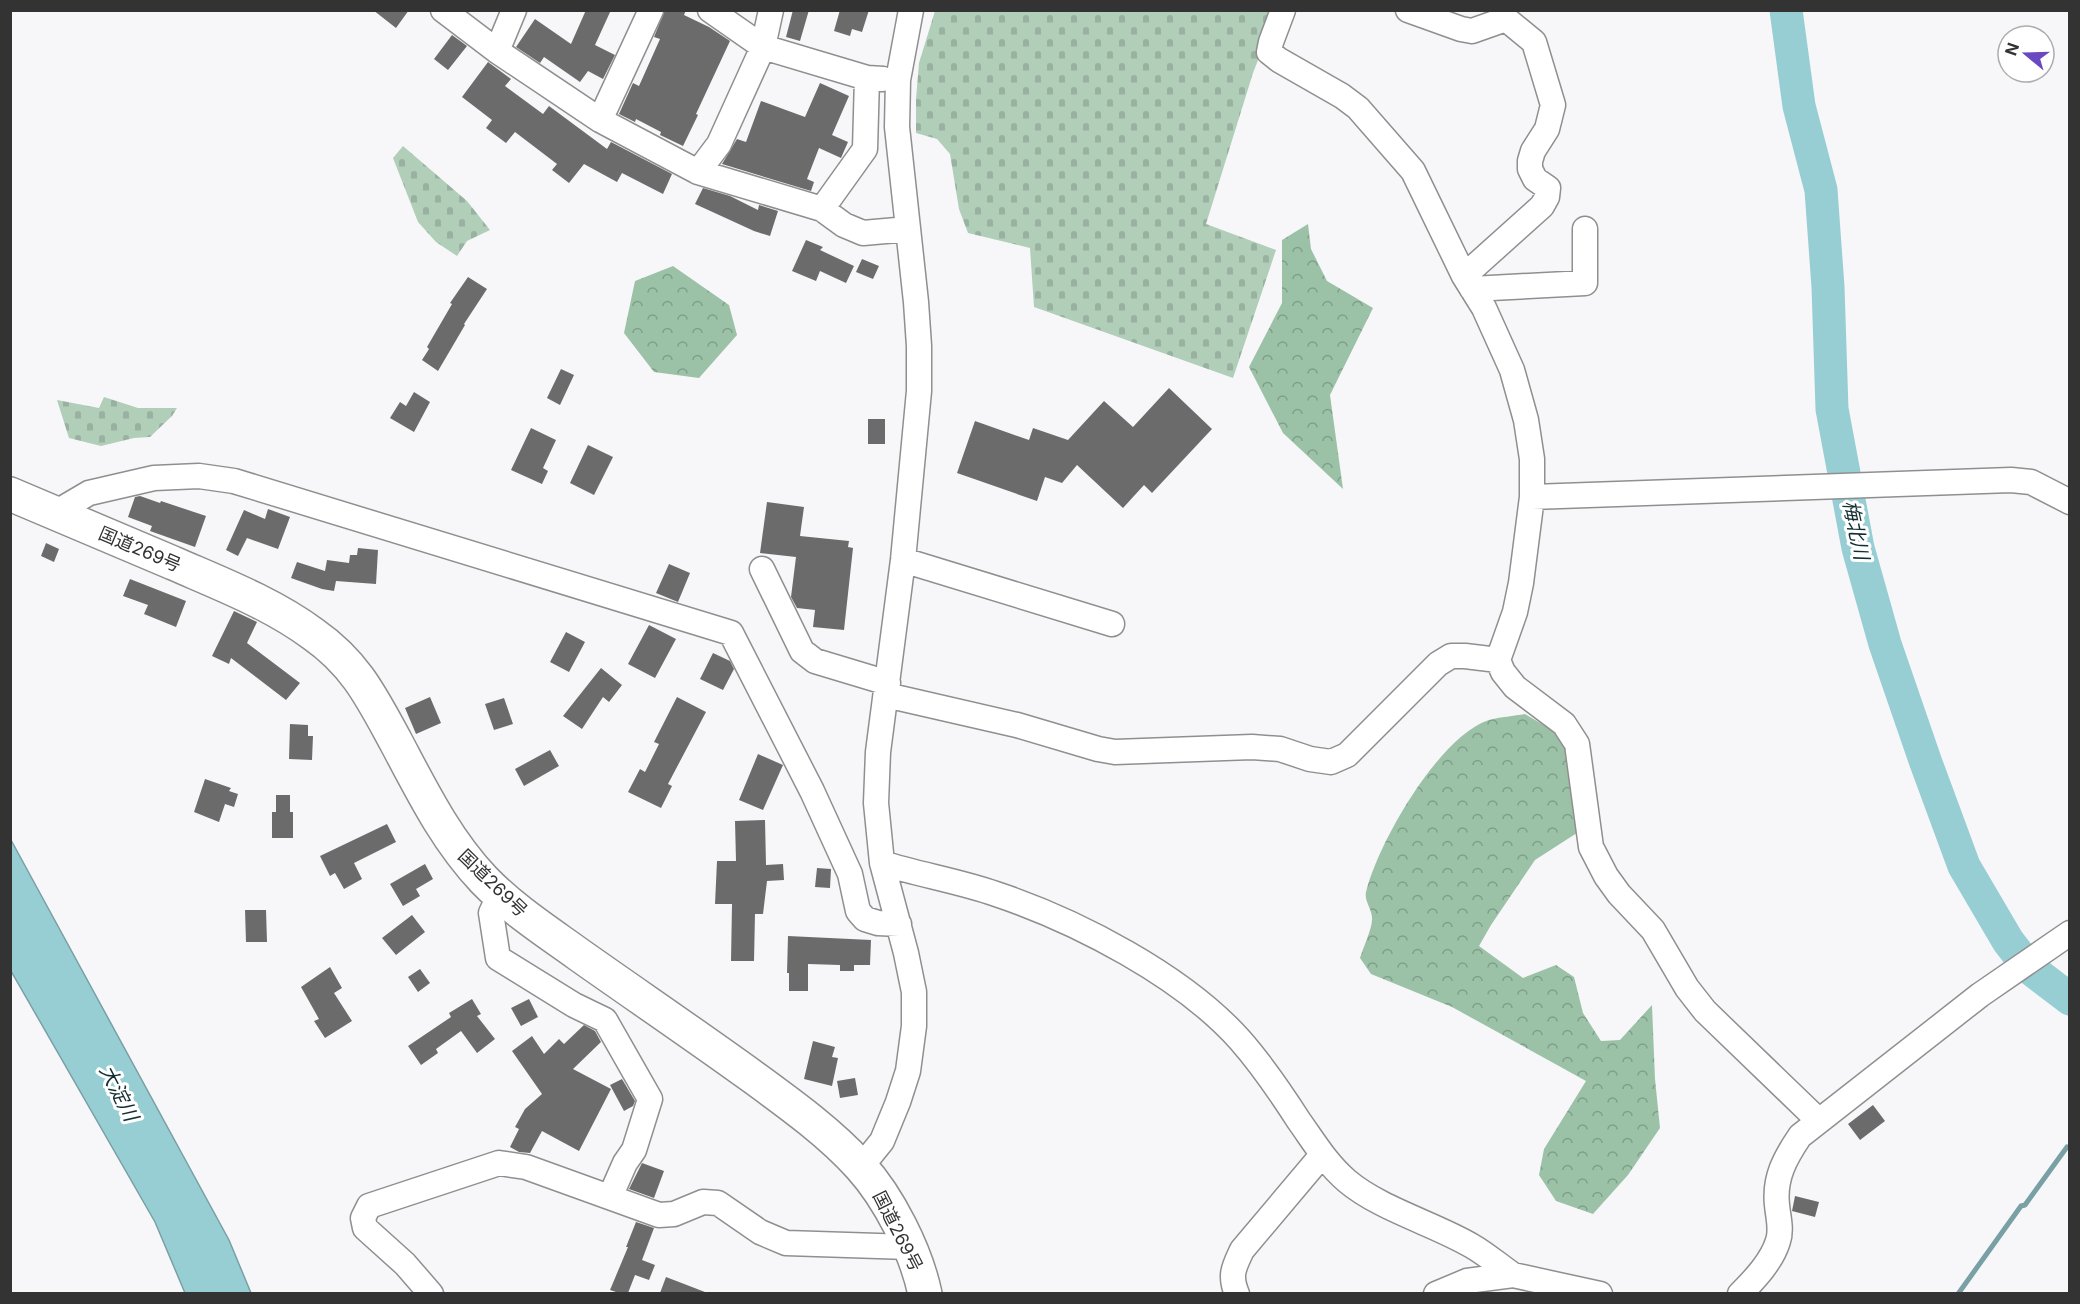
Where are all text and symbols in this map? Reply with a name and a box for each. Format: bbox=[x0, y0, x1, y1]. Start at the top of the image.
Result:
north arrow bbox=[1996, 24, 2056, 84]
text: N bbox=[2000, 40, 2023, 58]
water label: 梅北川 bbox=[1838, 498, 1874, 564]
street label: 国道269号 bbox=[96, 522, 184, 576]
street label: 国道269号 bbox=[454, 845, 532, 921]
water label: 大淀川 bbox=[95, 1061, 144, 1127]
street label: 国道269号 bbox=[869, 1187, 927, 1275]

